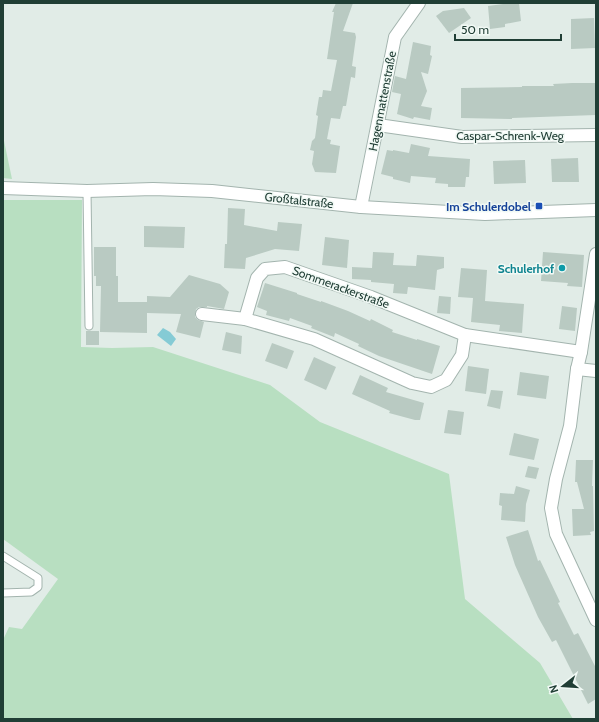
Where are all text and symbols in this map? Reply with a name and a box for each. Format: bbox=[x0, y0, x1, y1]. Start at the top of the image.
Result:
scale bar bbox=[455, 16, 561, 42]
text: 50 m bbox=[461, 22, 489, 37]
street label: Hagenmattenstraße bbox=[365, 50, 399, 152]
street label: Caspar-Schrenk-Weg bbox=[456, 128, 565, 143]
street label: Großtalstraße bbox=[264, 189, 334, 211]
place label: Im Schulerdobel bbox=[446, 199, 531, 214]
marker: Im Schulerdobel bbox=[534, 201, 544, 211]
place label: Schulerhof bbox=[498, 261, 554, 276]
street label: Sommerackerstraße bbox=[290, 262, 392, 312]
marker: Schulerhof bbox=[557, 263, 567, 273]
north arrow bbox=[543, 666, 583, 706]
text: N bbox=[546, 683, 561, 695]

